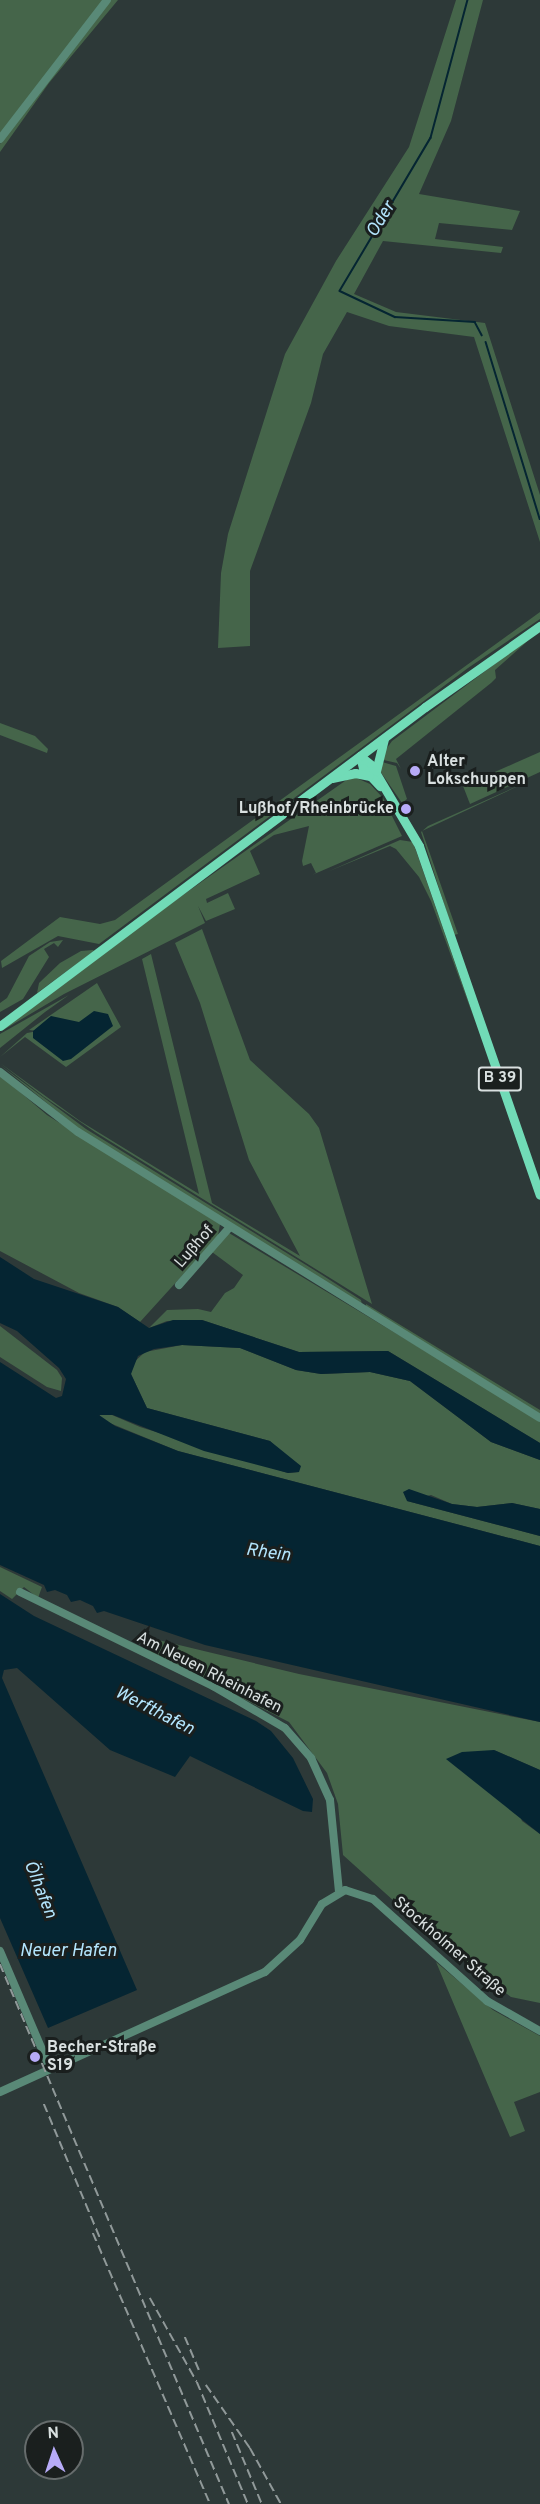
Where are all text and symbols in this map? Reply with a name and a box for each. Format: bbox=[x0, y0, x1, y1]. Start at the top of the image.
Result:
water label: Oder bbox=[363, 198, 401, 242]
place label: Alter Lokschuppen bbox=[427, 752, 526, 790]
marker: Alter Lokschuppen bbox=[408, 764, 422, 778]
place label: Lußhof/Rheinbrücke bbox=[239, 799, 394, 819]
marker: Lußhof/Rheinbrücke bbox=[399, 802, 413, 816]
road number: B 39 bbox=[478, 1067, 522, 1091]
street label: Lußhof bbox=[171, 1222, 219, 1272]
water label: Rhein bbox=[244, 1540, 292, 1568]
street label: Am Neuen Rheinhafen bbox=[133, 1628, 285, 1718]
water label: Werfthafen bbox=[111, 1683, 197, 1741]
water label: Ölhafen bbox=[18, 1858, 60, 1922]
street label: Stockholmer Straße bbox=[389, 1893, 509, 2001]
water label: Neuer Hafen bbox=[20, 1941, 116, 1963]
place label: Becher-Straße S19 bbox=[47, 2038, 156, 2076]
marker: Becher-Straße S19 bbox=[28, 2050, 42, 2064]
north arrow bbox=[24, 2420, 84, 2480]
text: N bbox=[47, 2424, 59, 2444]

